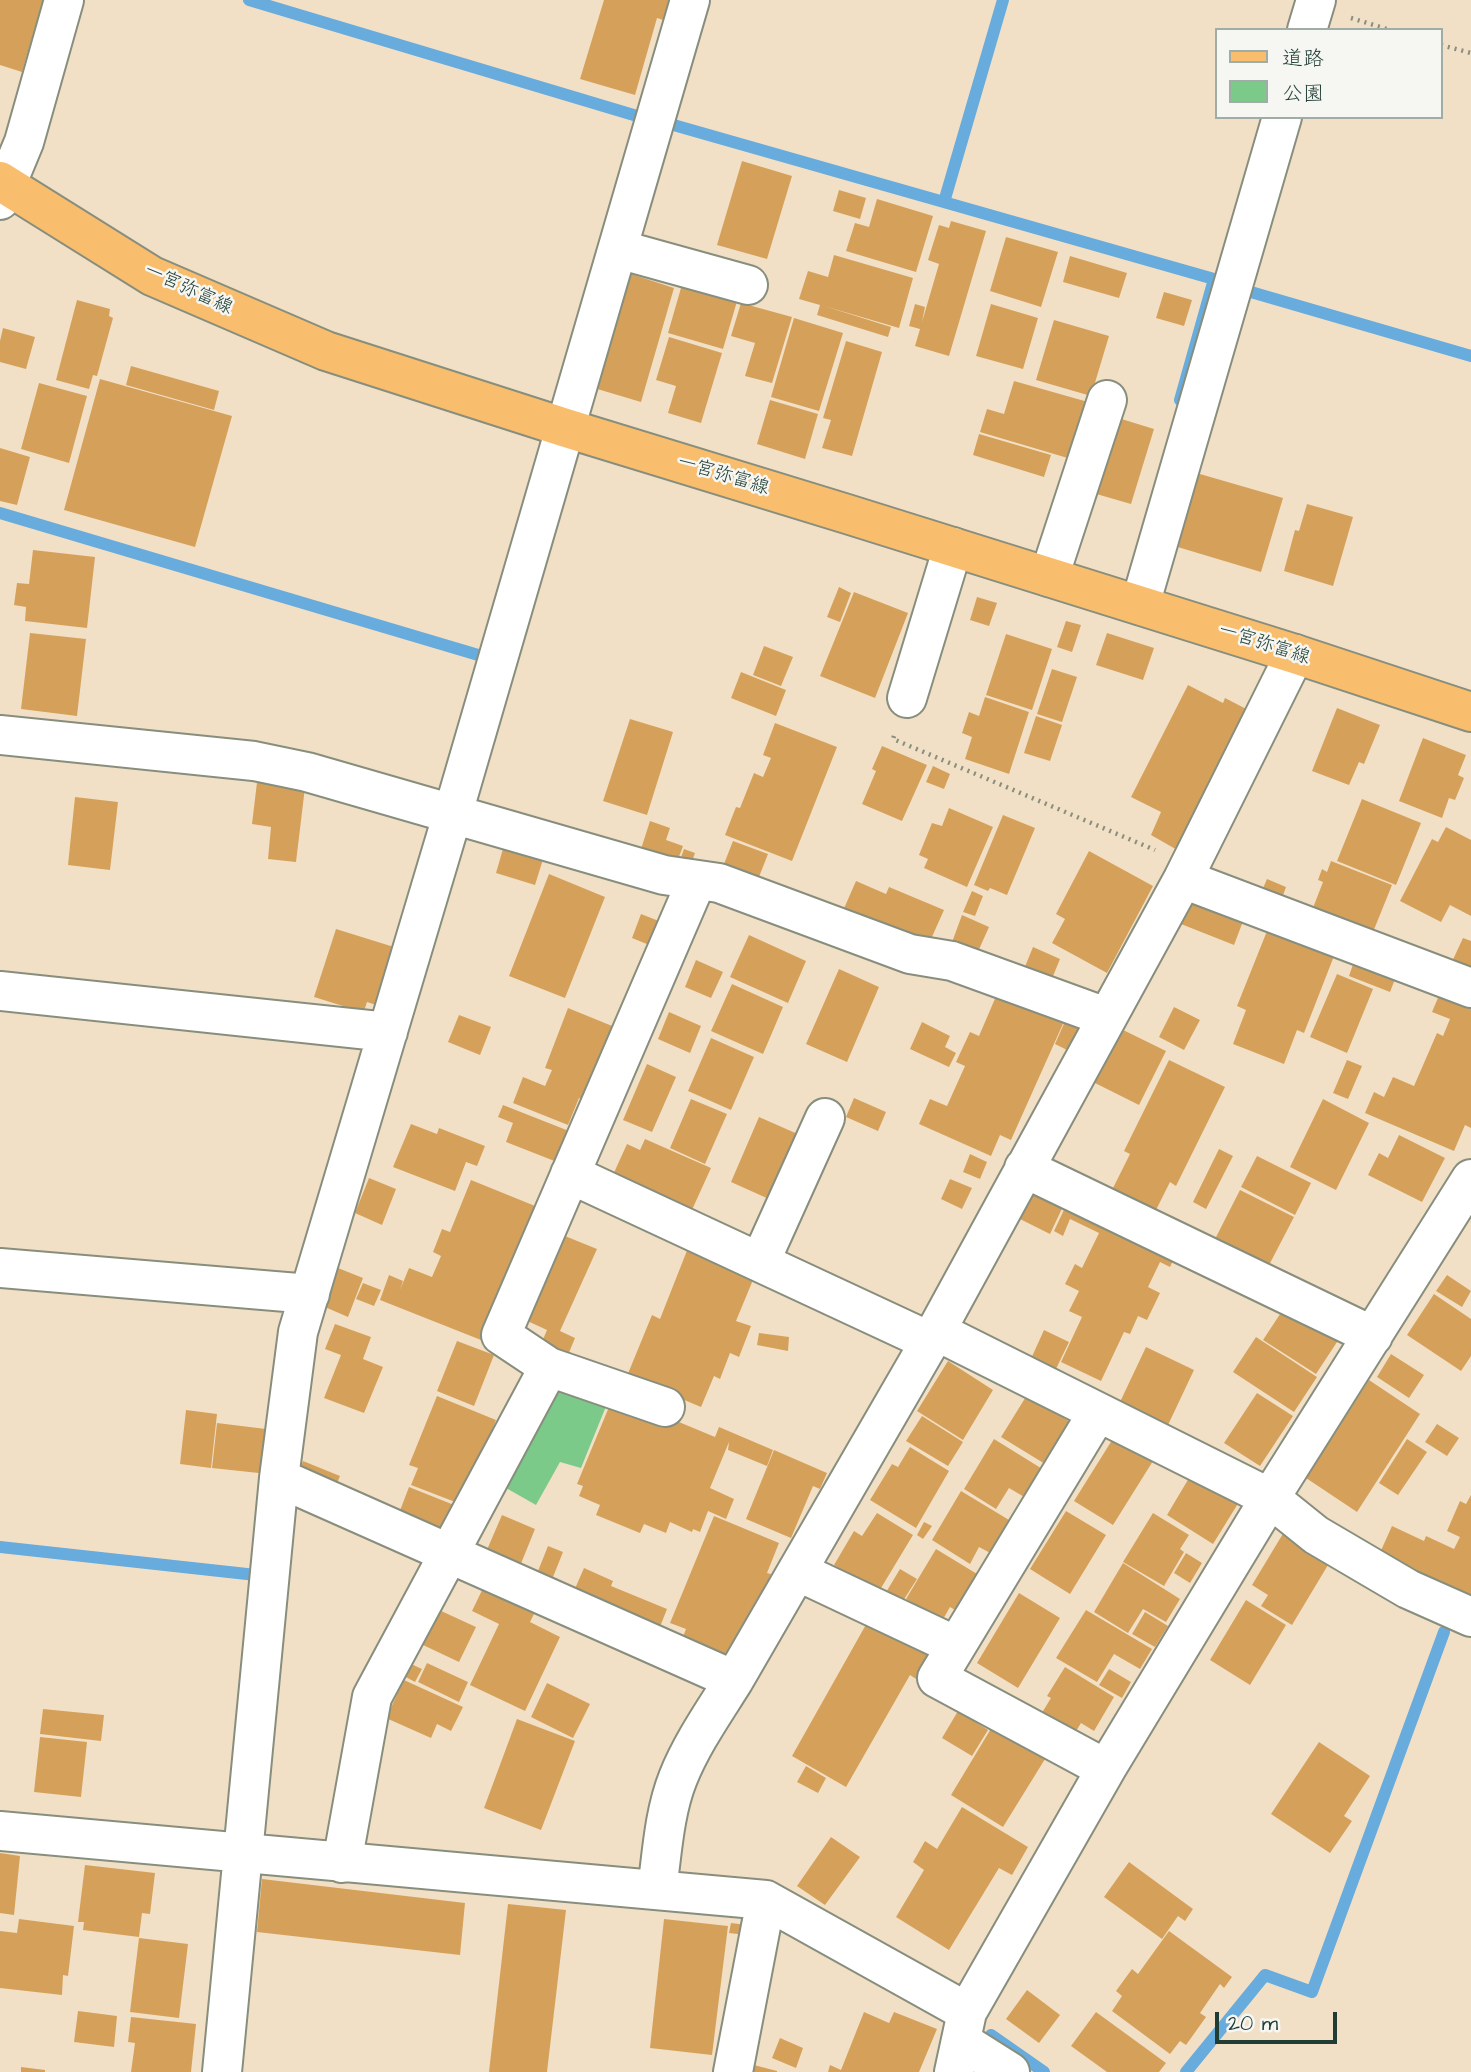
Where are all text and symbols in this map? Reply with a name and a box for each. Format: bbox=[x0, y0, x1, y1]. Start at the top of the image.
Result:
legend bbox=[1216, 28, 1443, 119]
text: 道路 bbox=[1282, 44, 1324, 73]
text: 公園 bbox=[1282, 79, 1324, 108]
street label: 一宮弥富線 bbox=[140, 260, 236, 320]
street label: 一宮弥富線 bbox=[674, 451, 772, 501]
street label: 一宮弥富線 bbox=[1215, 619, 1313, 671]
scale bar bbox=[1219, 1998, 1342, 2042]
text: 20 m bbox=[1228, 2009, 1278, 2038]

